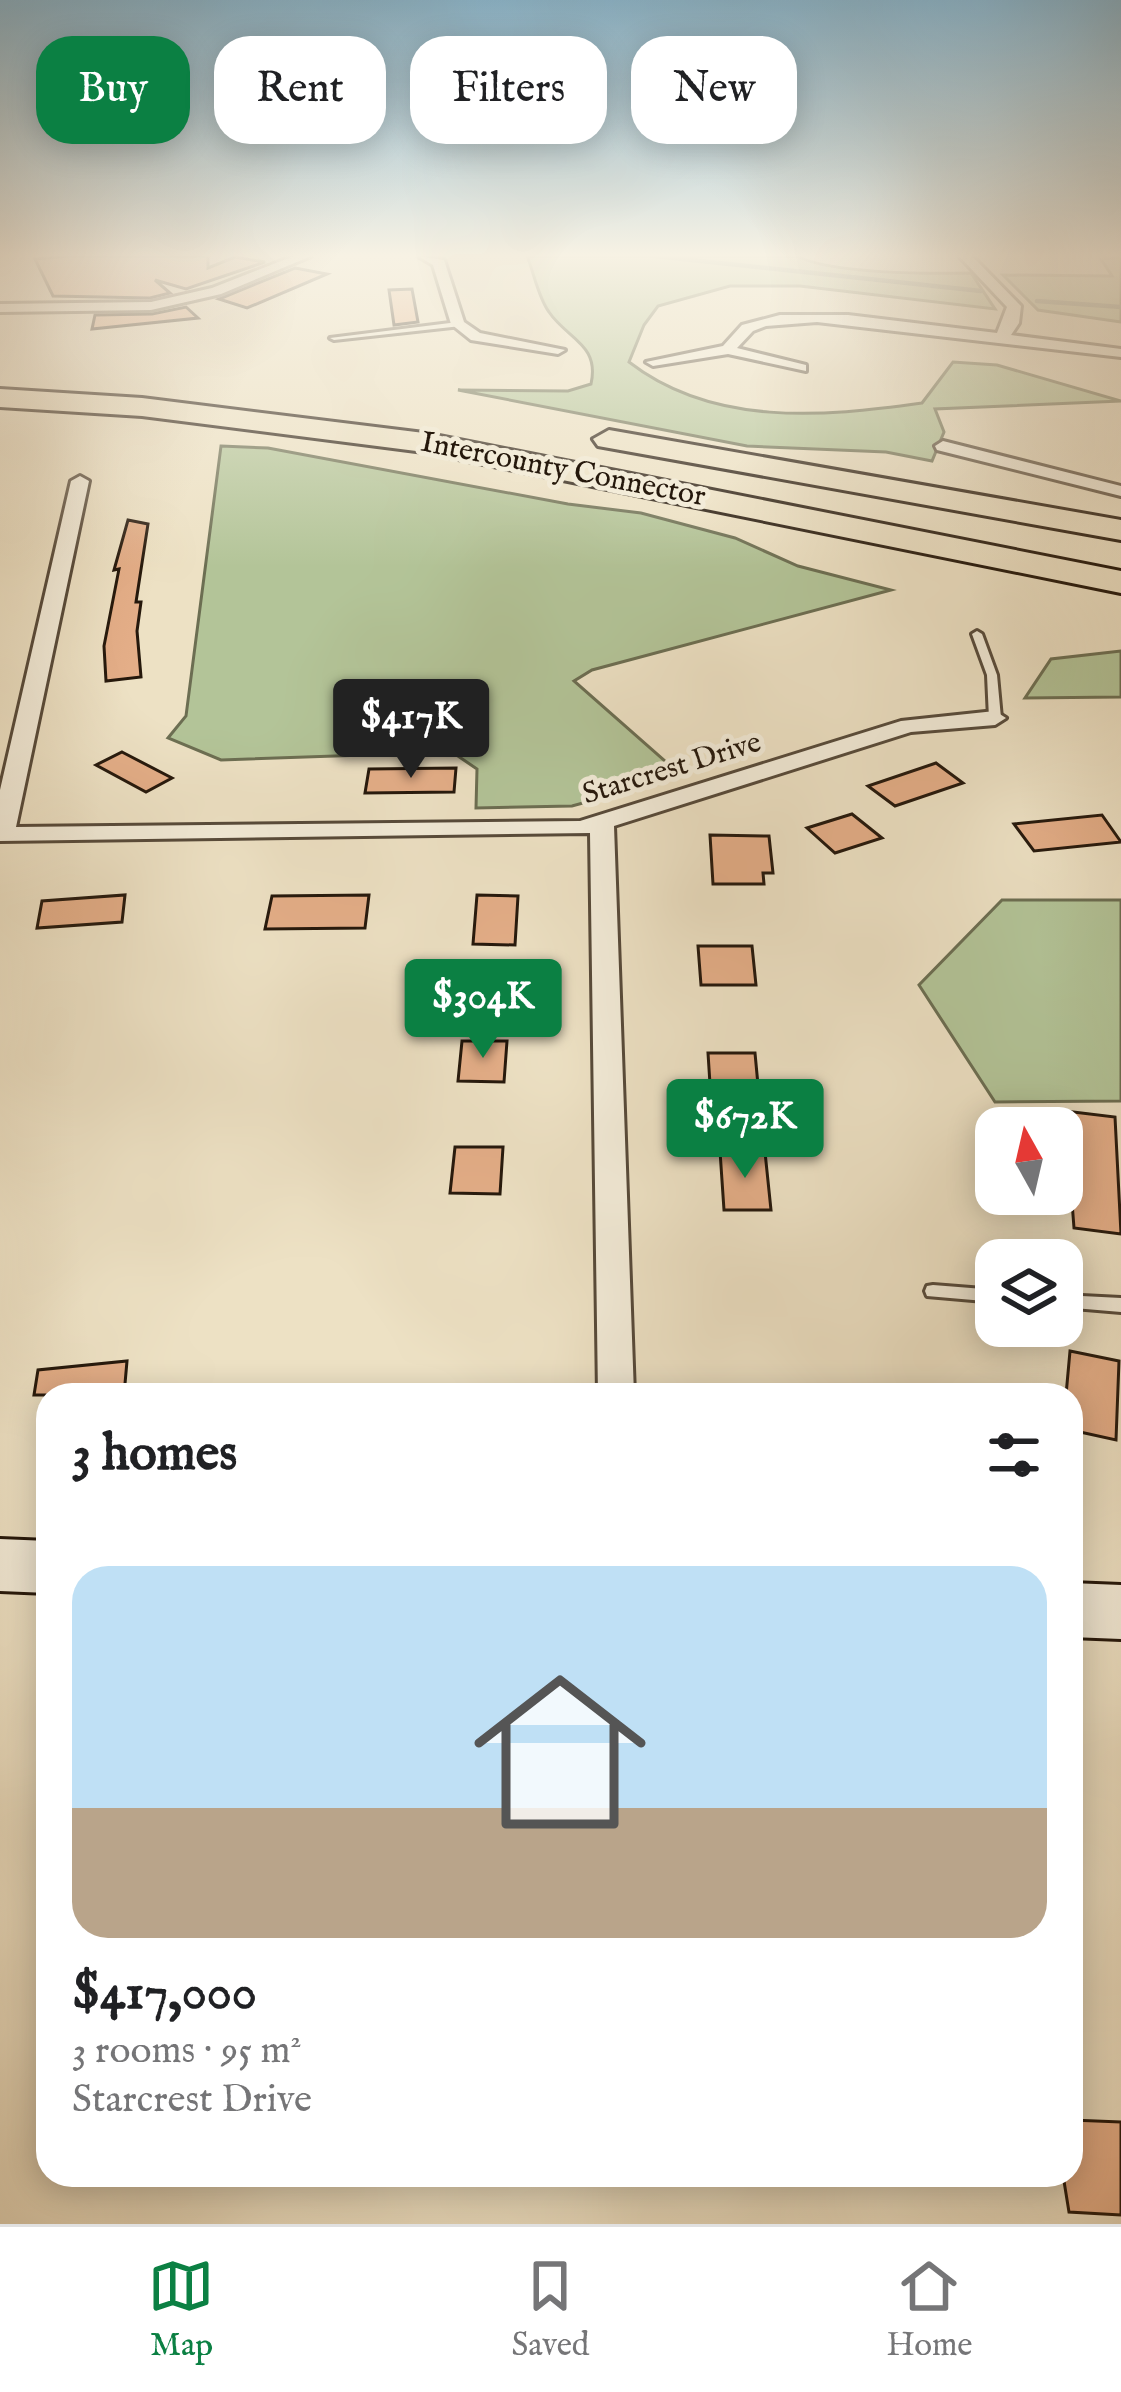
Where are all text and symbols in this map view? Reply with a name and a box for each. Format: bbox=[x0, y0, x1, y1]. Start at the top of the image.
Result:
chip: Buy bbox=[36, 36, 190, 144]
chip: Rent bbox=[214, 36, 386, 144]
chip: Filters bbox=[410, 36, 607, 144]
chip: New bbox=[631, 36, 797, 144]
street label: Intercounty Connector bbox=[417, 424, 709, 516]
pin: $417K bbox=[327, 679, 495, 781]
text: $417K bbox=[360, 693, 462, 742]
street label: Starcrest Drive bbox=[578, 724, 766, 814]
pin: $304K bbox=[399, 959, 567, 1061]
text: $304K bbox=[432, 973, 534, 1022]
pin: $672K bbox=[661, 1079, 829, 1181]
text: $672K bbox=[694, 1093, 796, 1142]
north arrow bbox=[975, 1107, 1083, 1215]
map controls bbox=[975, 1107, 1083, 1347]
button: layers bbox=[975, 1239, 1083, 1347]
icon: filters bbox=[981, 1422, 1047, 1488]
text: 3 homes bbox=[72, 1423, 237, 1488]
icon: home bbox=[452, 1644, 668, 1860]
text: $417,000 bbox=[72, 1962, 257, 2027]
text: 3 rooms · 95 m² bbox=[72, 2027, 302, 2076]
text: Starcrest Drive bbox=[72, 2076, 312, 2125]
tab: Map bbox=[148, 2253, 214, 2367]
tab: Saved bbox=[511, 2253, 589, 2367]
tab: Home bbox=[886, 2253, 973, 2367]

